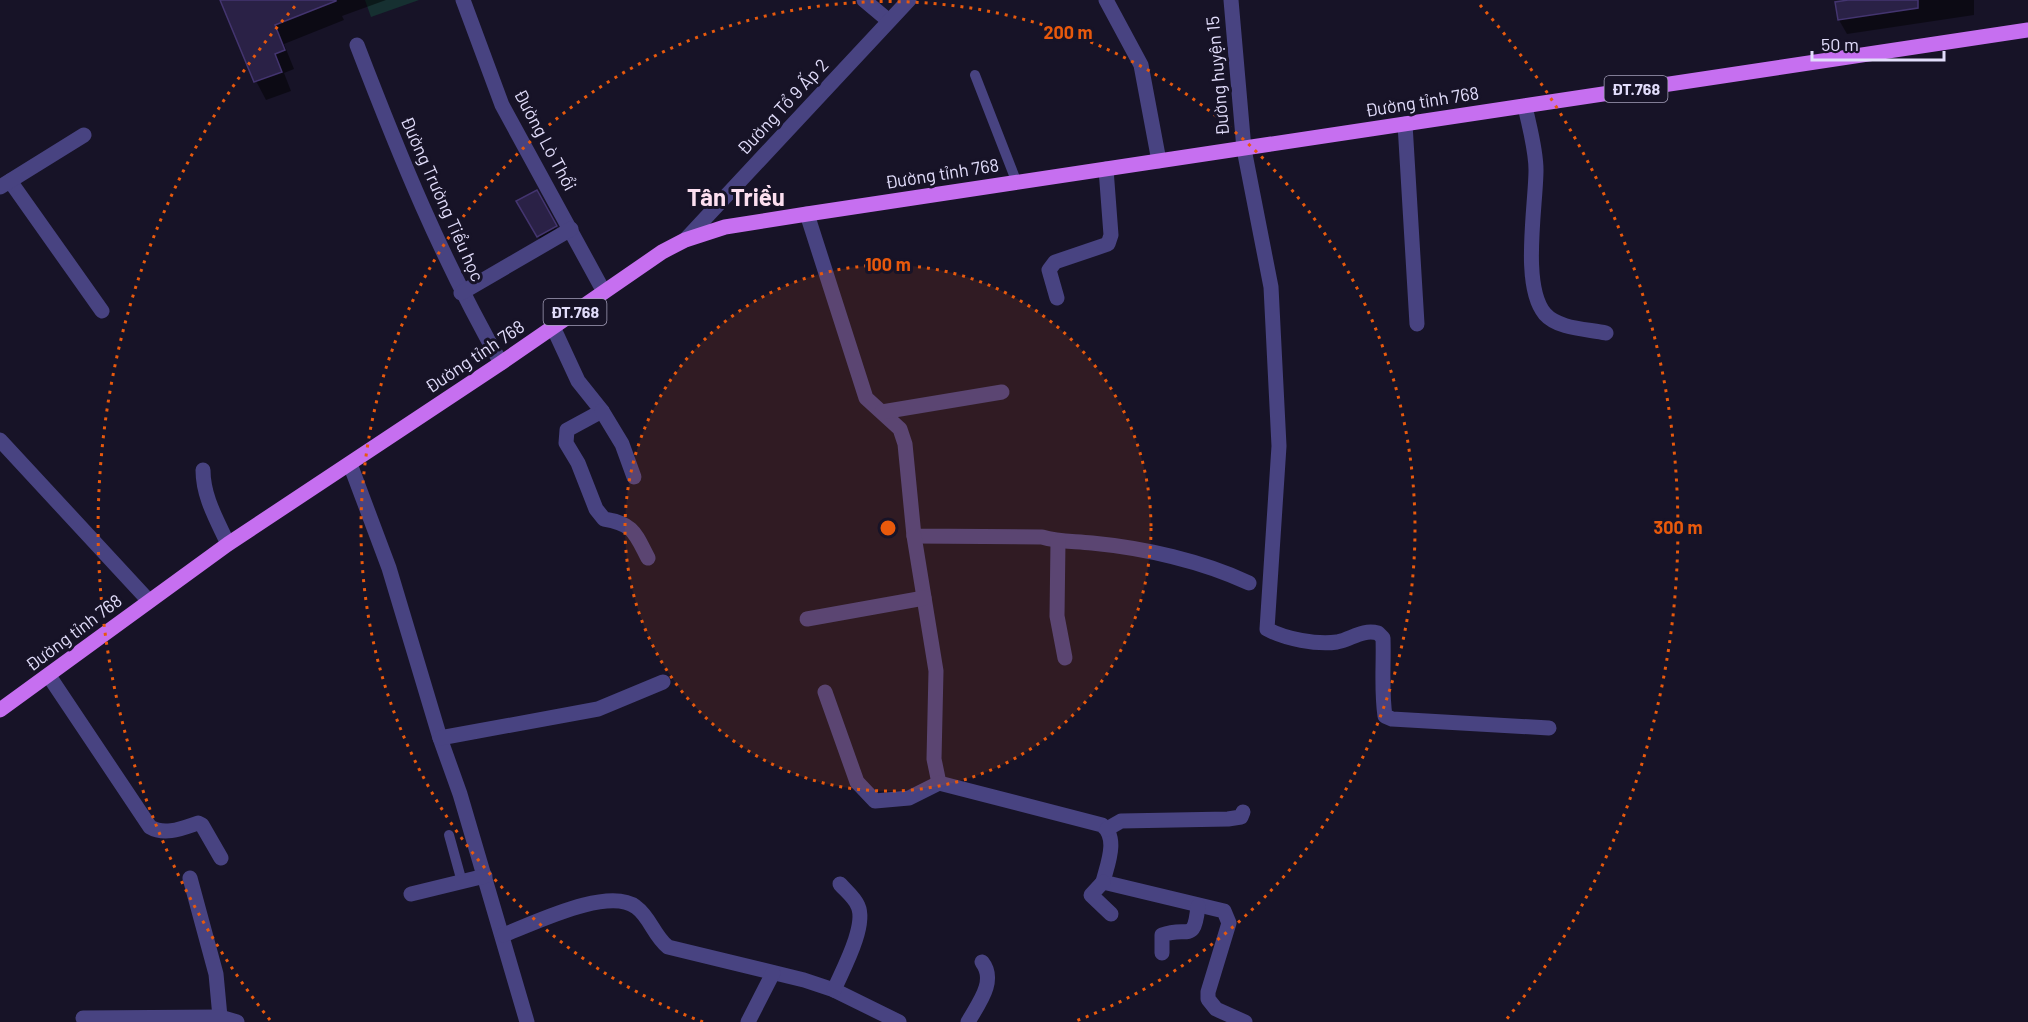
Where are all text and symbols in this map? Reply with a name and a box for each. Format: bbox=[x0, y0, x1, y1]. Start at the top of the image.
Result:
street label: Đường huyện 15 bbox=[1201, 15, 1233, 137]
text: 200 m bbox=[1043, 21, 1093, 43]
scale bar bbox=[1812, 24, 1944, 62]
text: 50 m bbox=[1821, 33, 1859, 55]
street label: Đường Tổ 9 Ấp 2 bbox=[732, 54, 832, 159]
road number: ĐT.768 bbox=[1604, 76, 1668, 102]
street label: Đường tỉnh 768 bbox=[1363, 81, 1480, 121]
street label: Đường Lò Thổi bbox=[510, 85, 582, 194]
street label: Đường Trường Tiểu học bbox=[397, 113, 489, 285]
street label: Đường tỉnh 768 bbox=[883, 153, 1000, 193]
district label: Tân Triều bbox=[687, 182, 785, 211]
text: 100 m bbox=[865, 253, 911, 275]
road number: ĐT.768 bbox=[544, 299, 606, 325]
street label: Đường tỉnh 768 bbox=[421, 315, 528, 397]
text: 300 m bbox=[1654, 516, 1702, 538]
centre of rings bbox=[878, 518, 898, 538]
street label: Đường tỉnh 768 bbox=[21, 589, 126, 676]

